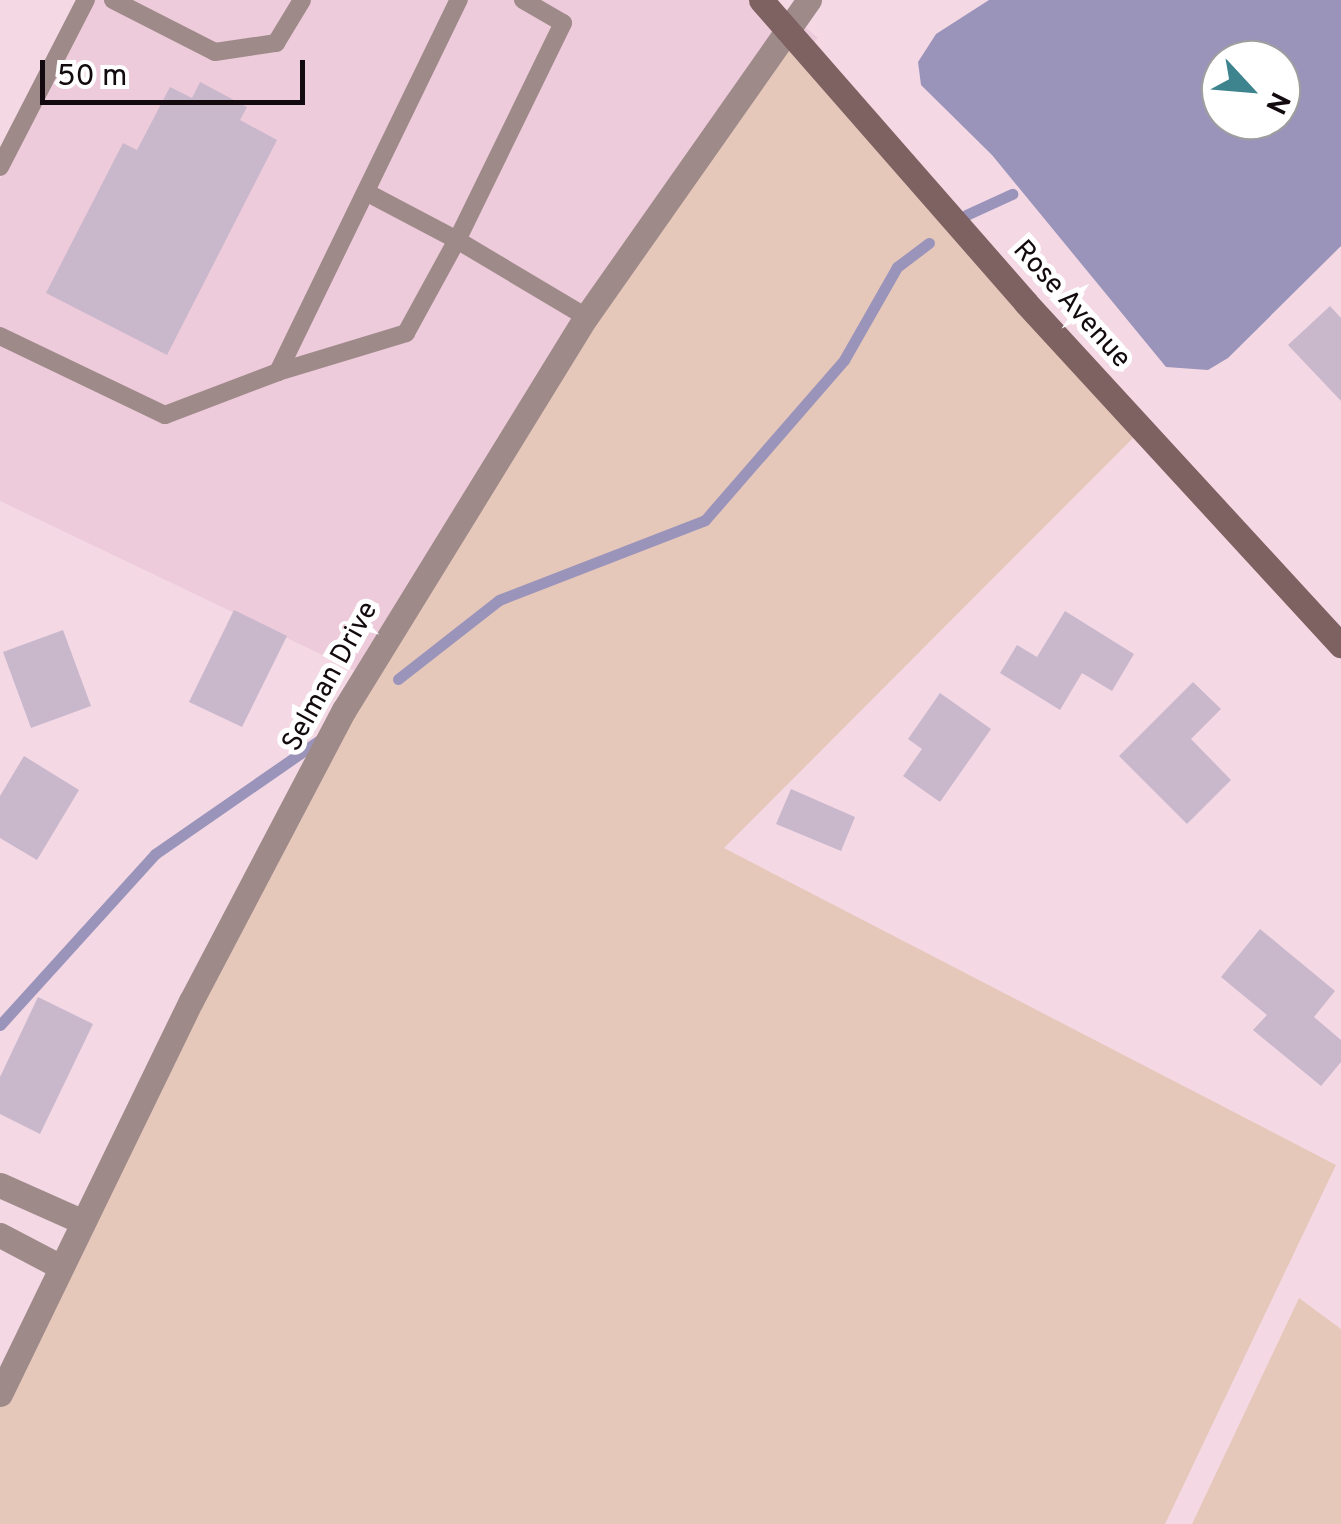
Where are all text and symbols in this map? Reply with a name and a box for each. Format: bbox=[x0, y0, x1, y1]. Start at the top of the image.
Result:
scale bar bbox=[45, 40, 310, 102]
north arrow bbox=[1201, 40, 1301, 140]
text: 50 m bbox=[57, 59, 127, 96]
text: N bbox=[1256, 85, 1297, 119]
street label: Rose Avenue bbox=[1005, 234, 1137, 376]
street label: Selman Drive bbox=[276, 596, 386, 758]

